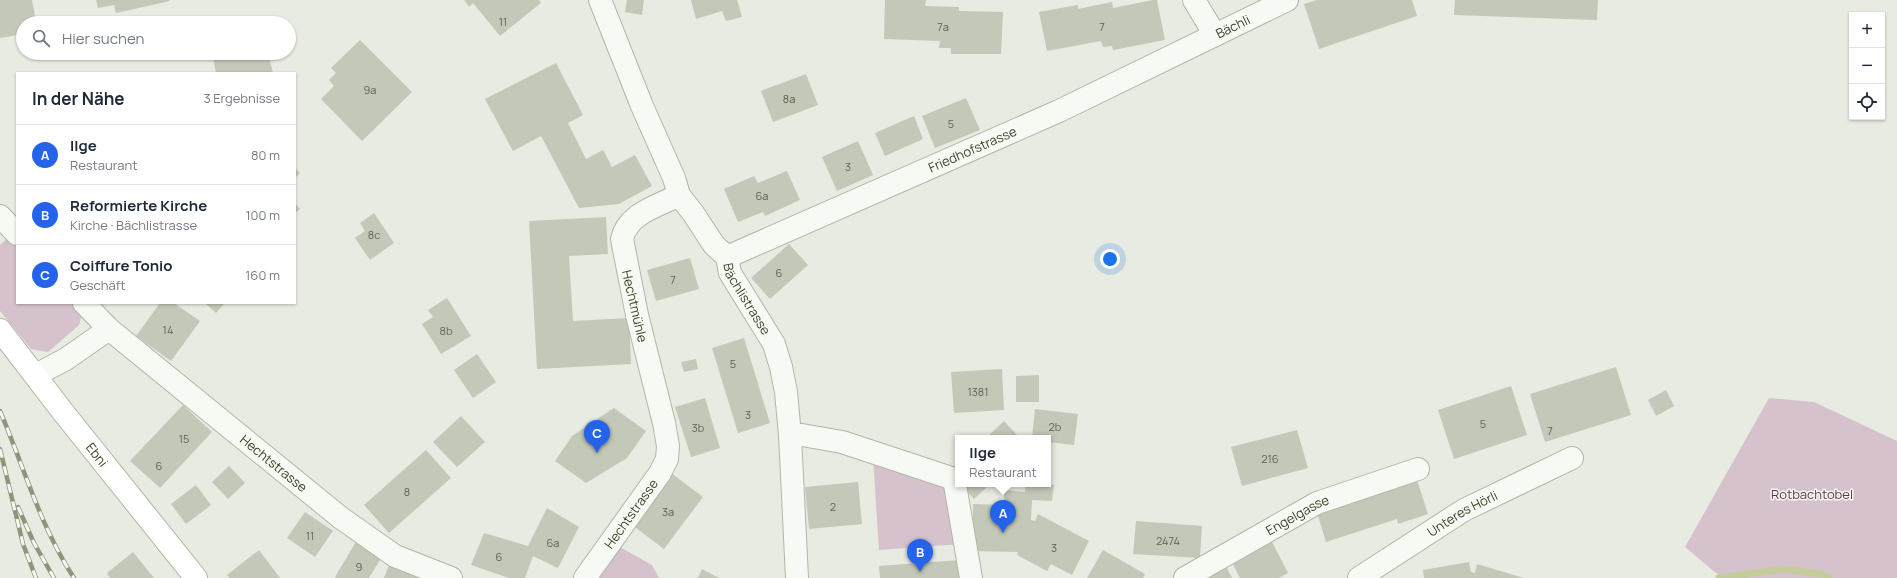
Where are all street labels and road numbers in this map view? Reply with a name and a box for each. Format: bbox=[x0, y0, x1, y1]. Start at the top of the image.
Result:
street label: Bächli bbox=[1213, 10, 1253, 42]
street label: Friedhofstrasse bbox=[925, 122, 1020, 176]
street label: Bächlistrasse bbox=[719, 261, 775, 338]
street label: Hechtmühle bbox=[618, 268, 652, 344]
street label: Hechtstrasse bbox=[236, 430, 311, 496]
street label: Ebni bbox=[82, 439, 112, 470]
street label: Hechtstrasse bbox=[600, 475, 662, 552]
street label: Unteres Hörli bbox=[1424, 486, 1500, 541]
street label: Engelgasse bbox=[1262, 491, 1332, 539]

